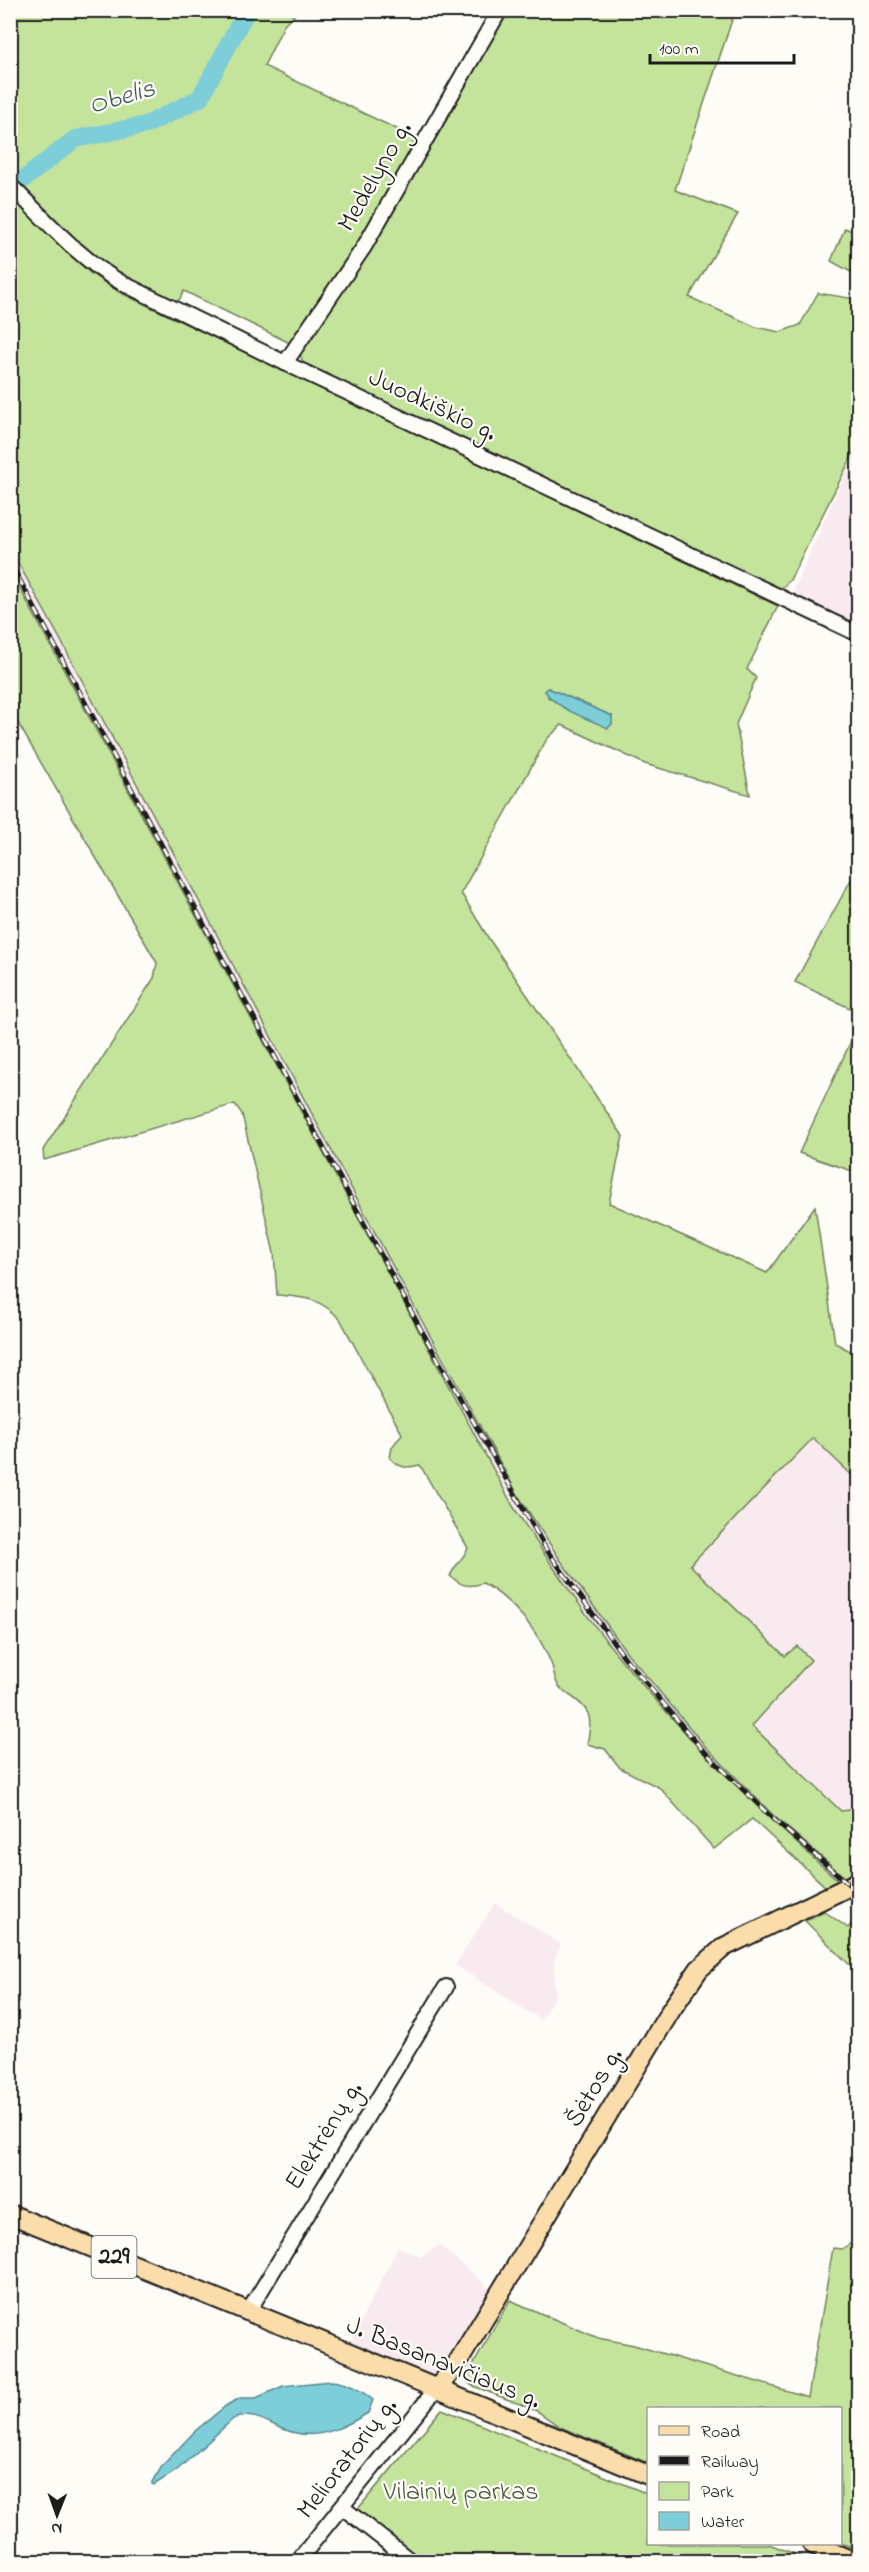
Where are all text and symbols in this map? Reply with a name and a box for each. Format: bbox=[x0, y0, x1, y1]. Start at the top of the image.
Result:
scale bar bbox=[650, 27, 794, 65]
text: 100 m bbox=[659, 37, 699, 63]
water label: Obelis bbox=[84, 70, 160, 126]
street label: Medelyno g. bbox=[329, 115, 423, 239]
street label: Juodkiškio g. bbox=[361, 360, 503, 452]
street label: Šėtos g. bbox=[556, 2041, 634, 2135]
street label: Elektrėnų g. bbox=[276, 2074, 374, 2198]
road number: 229 bbox=[92, 2236, 136, 2278]
street label: J. Basanavičiaus g. bbox=[340, 2308, 546, 2420]
street label: Melioratorių g. bbox=[288, 2390, 408, 2528]
legend bbox=[647, 2407, 842, 2545]
text: Road bbox=[701, 2420, 740, 2446]
text: Railway bbox=[701, 2450, 758, 2476]
park label: Vilainių parkas bbox=[383, 2474, 539, 2512]
text: Park bbox=[701, 2480, 734, 2506]
north arrow bbox=[27, 2485, 87, 2545]
text: Water bbox=[701, 2510, 745, 2536]
text: N bbox=[51, 2516, 62, 2540]

